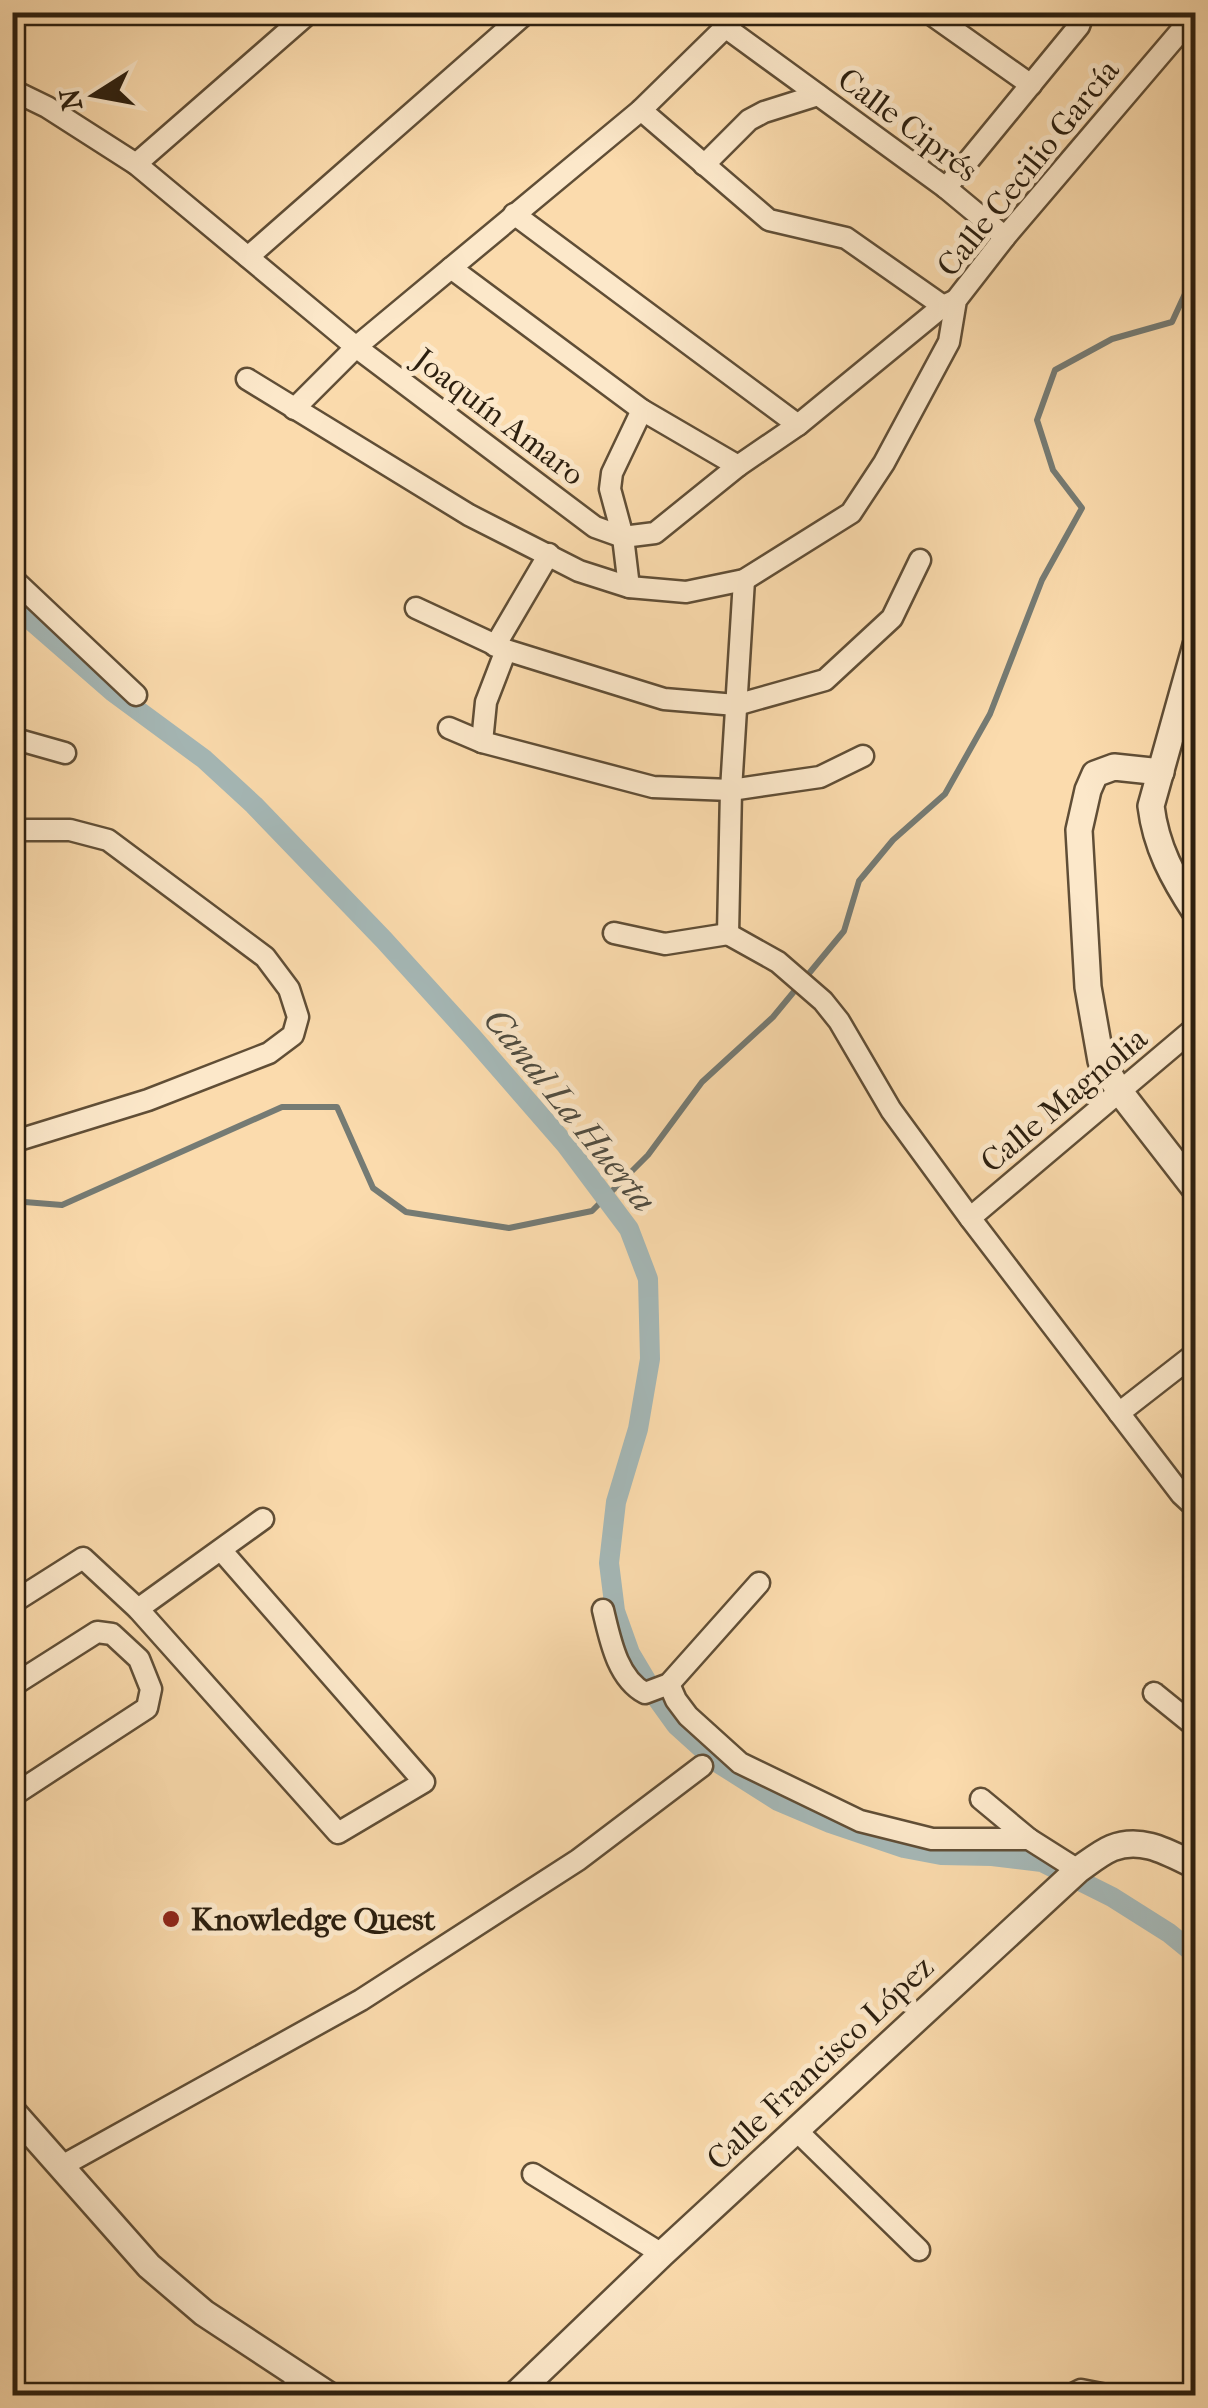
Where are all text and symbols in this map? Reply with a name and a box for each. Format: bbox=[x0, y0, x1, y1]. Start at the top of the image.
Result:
north arrow bbox=[45, 45, 145, 145]
street label: Calle Cecilio García bbox=[929, 51, 1127, 284]
street label: Calle Ciprés bbox=[831, 60, 985, 190]
text: N bbox=[53, 85, 89, 113]
street label: Joaquín Amaro bbox=[404, 339, 592, 493]
water label: Canal La Huerta bbox=[476, 1000, 664, 1220]
street label: Calle Magnolia bbox=[973, 1019, 1155, 1180]
place label: Knowledge Quest bbox=[191, 1901, 436, 1938]
marker: Knowledge Quest bbox=[160, 1908, 182, 1930]
street label: Calle Francisco López bbox=[699, 1949, 941, 2177]

